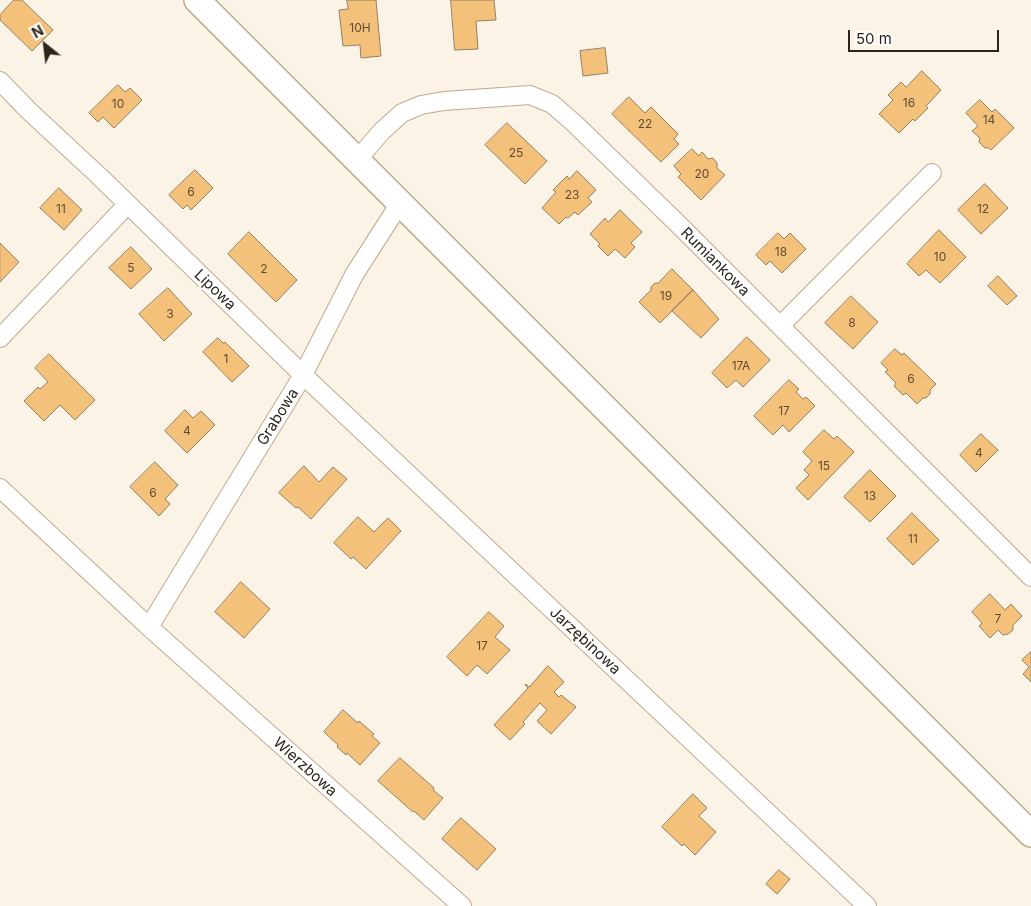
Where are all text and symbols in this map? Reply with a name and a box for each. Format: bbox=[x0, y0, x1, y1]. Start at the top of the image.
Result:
north arrow bbox=[20, 20, 70, 70]
scale bar bbox=[851, 20, 1002, 52]
text: N bbox=[29, 21, 46, 41]
house number: 10H bbox=[349, 21, 371, 35]
text: 50 m bbox=[856, 29, 892, 48]
house number: 16 bbox=[903, 96, 915, 110]
house number: 10 bbox=[112, 97, 124, 111]
house number: 14 bbox=[983, 113, 995, 127]
house number: 22 bbox=[638, 117, 652, 131]
house number: 25 bbox=[509, 146, 523, 160]
house number: 20 bbox=[695, 167, 709, 181]
house number: 6 bbox=[187, 185, 195, 199]
house number: 23 bbox=[565, 188, 579, 202]
house number: 11 bbox=[56, 202, 66, 216]
house number: 12 bbox=[977, 202, 989, 216]
street label: Rumiankowa bbox=[677, 224, 753, 300]
house number: 18 bbox=[775, 245, 787, 259]
house number: 10 bbox=[934, 250, 946, 264]
house number: 5 bbox=[127, 261, 135, 275]
house number: 2 bbox=[260, 262, 268, 276]
street label: Lipowa bbox=[191, 266, 239, 314]
house number: 19 bbox=[660, 289, 672, 303]
house number: 3 bbox=[166, 307, 174, 321]
house number: 8 bbox=[848, 316, 856, 330]
house number: 1 bbox=[224, 352, 228, 366]
house number: 17A bbox=[732, 359, 750, 373]
house number: 6 bbox=[907, 372, 915, 386]
street label: Grabowa bbox=[253, 385, 303, 449]
house number: 17 bbox=[778, 404, 790, 418]
house number: 4 bbox=[183, 424, 191, 438]
house number: 4 bbox=[975, 446, 983, 460]
house number: 15 bbox=[818, 459, 830, 473]
house number: 6 bbox=[149, 486, 157, 500]
house number: 13 bbox=[864, 489, 876, 503]
house number: 11 bbox=[908, 532, 918, 546]
street label: Jarzębinowa bbox=[546, 604, 624, 678]
house number: 7 bbox=[995, 612, 1001, 626]
house number: 17 bbox=[476, 639, 488, 653]
street label: Wierzbowa bbox=[269, 734, 341, 800]

